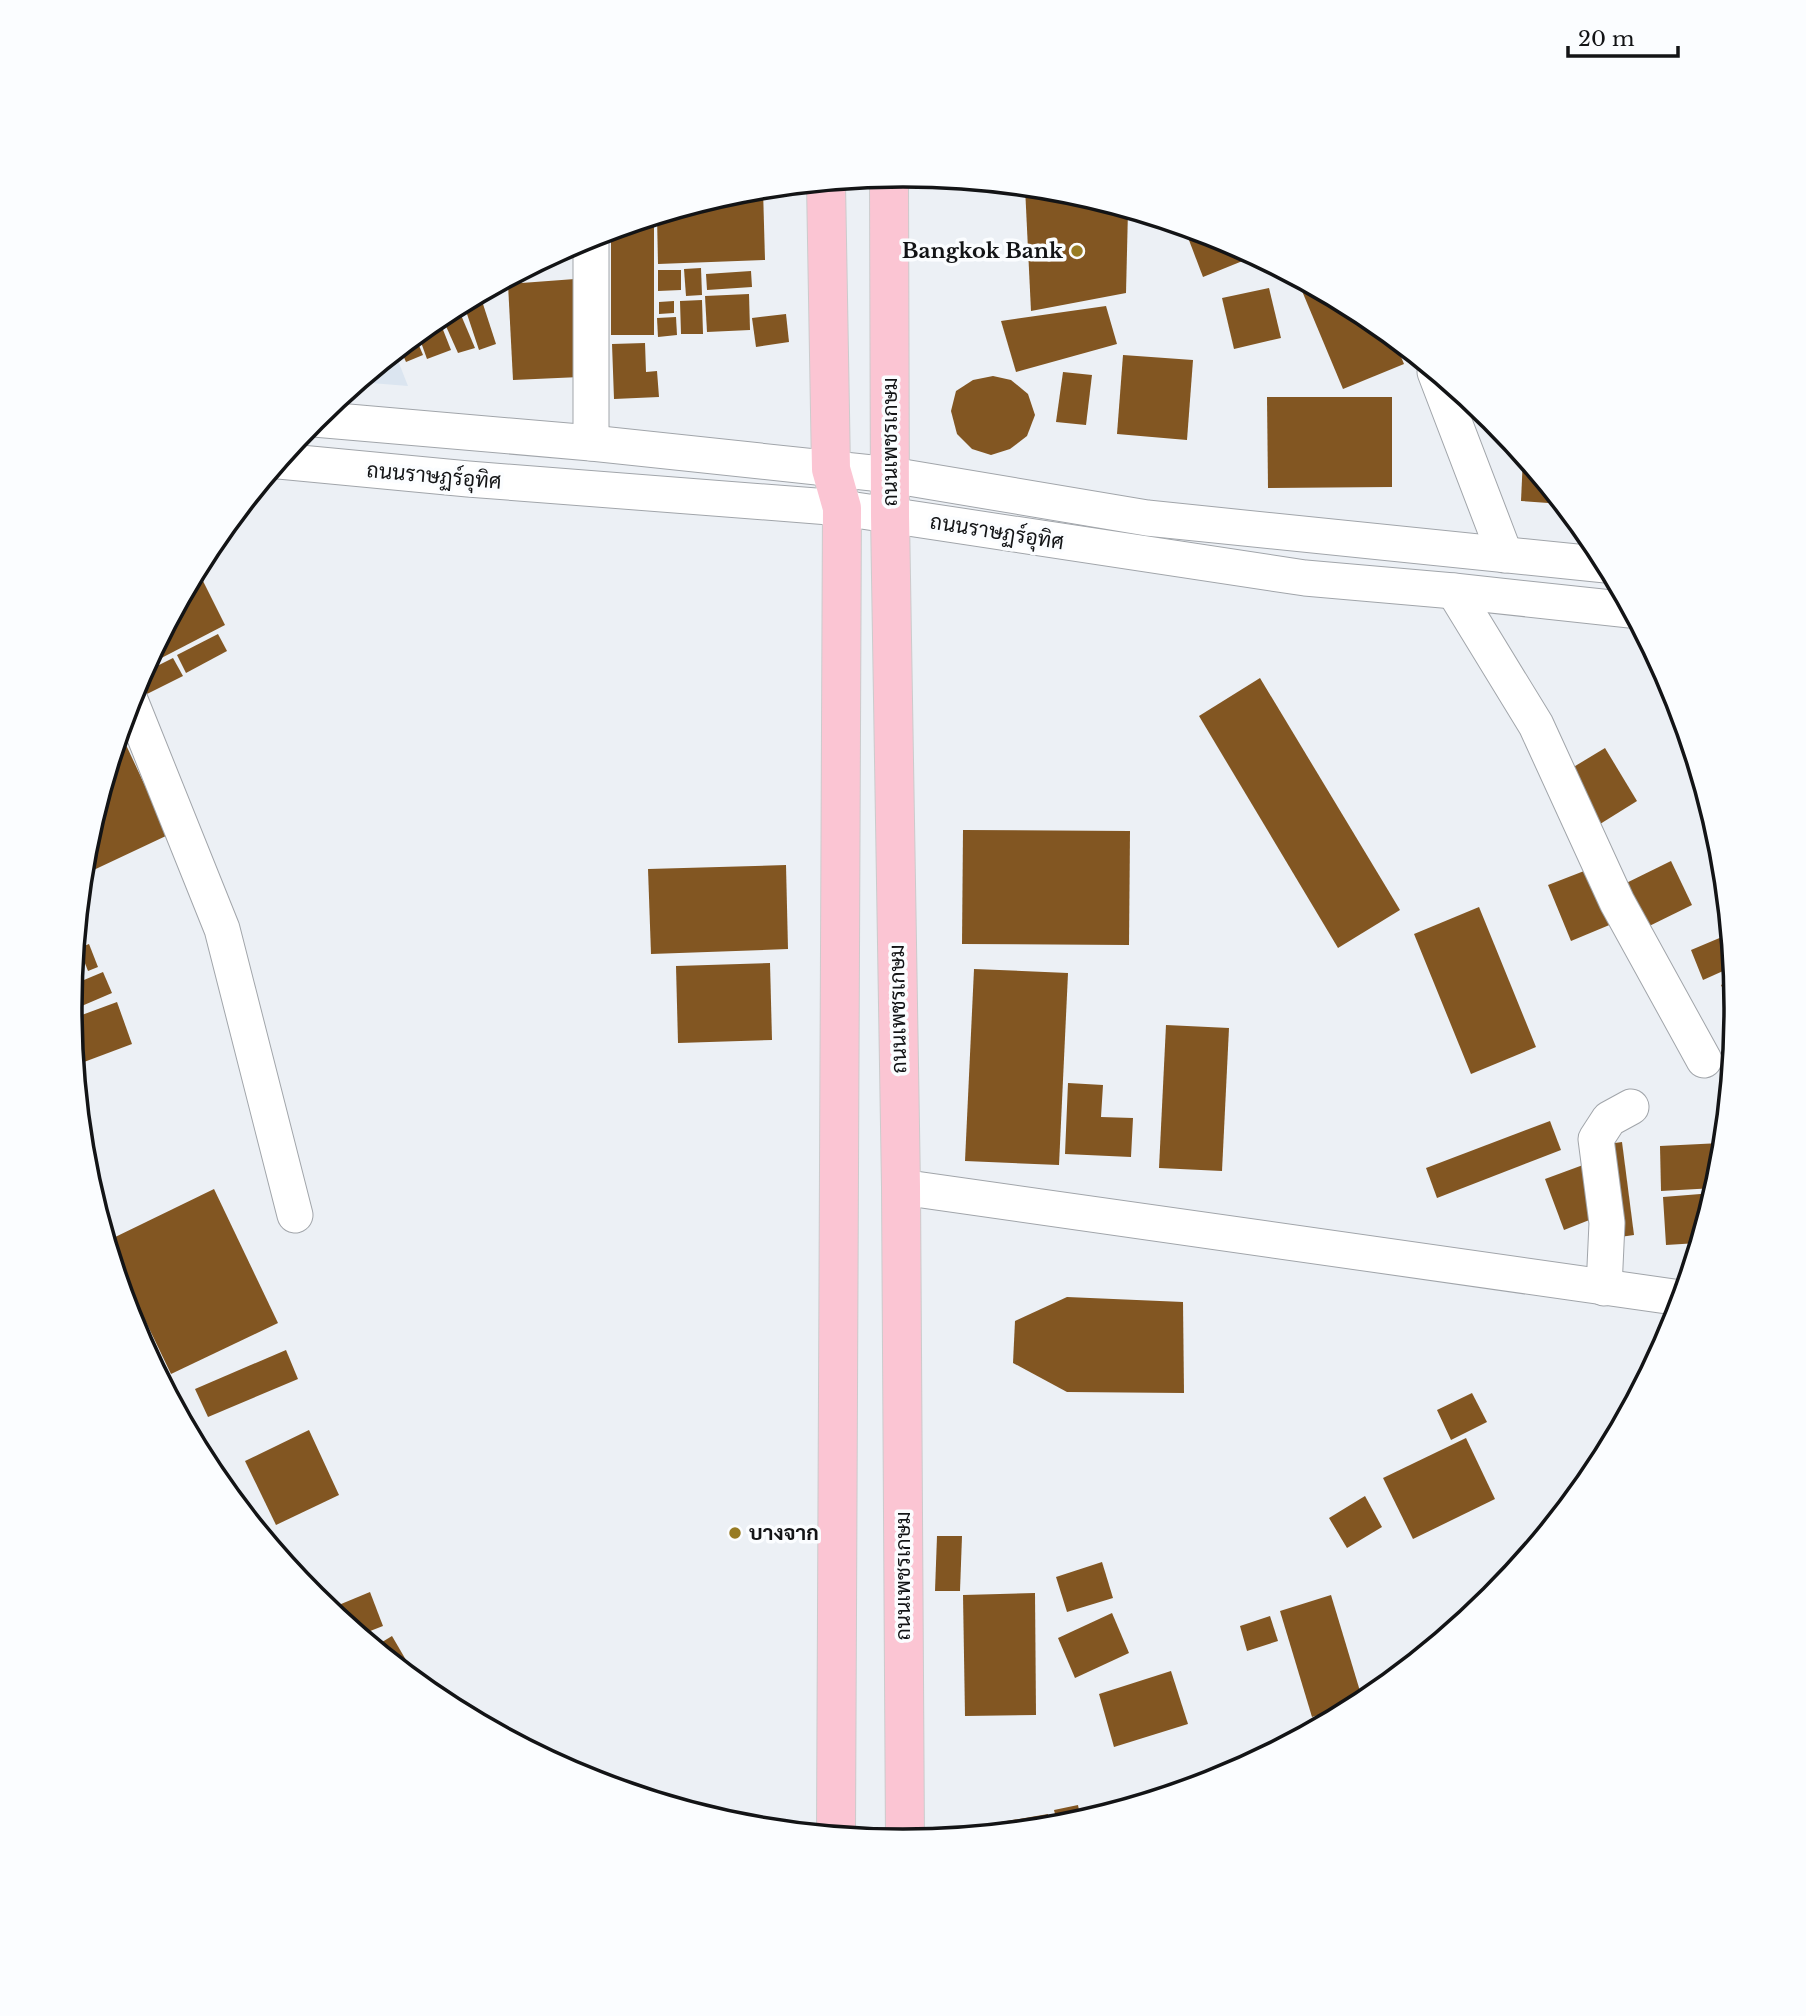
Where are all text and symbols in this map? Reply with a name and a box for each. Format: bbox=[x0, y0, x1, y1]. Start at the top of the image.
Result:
scale bar bbox=[1568, 14, 1678, 58]
text: 20 m bbox=[1578, 26, 1635, 52]
place label: Bangkok Bank bbox=[902, 238, 1064, 264]
marker: Bangkok Bank bbox=[1069, 243, 1085, 259]
street label: ถนนเพชรเกษม bbox=[877, 377, 903, 507]
street label: ถนนราษฏร์อุทิศ bbox=[365, 456, 503, 496]
street label: ถนนราษฏร์อุทิศ bbox=[928, 508, 1066, 556]
street label: ถนนเพชรเกษม bbox=[884, 944, 912, 1074]
street label: ถนนเพชรเกษม bbox=[890, 1511, 916, 1641]
place label: บางจาก bbox=[749, 1520, 819, 1546]
marker: บางจาก bbox=[727, 1525, 743, 1541]

